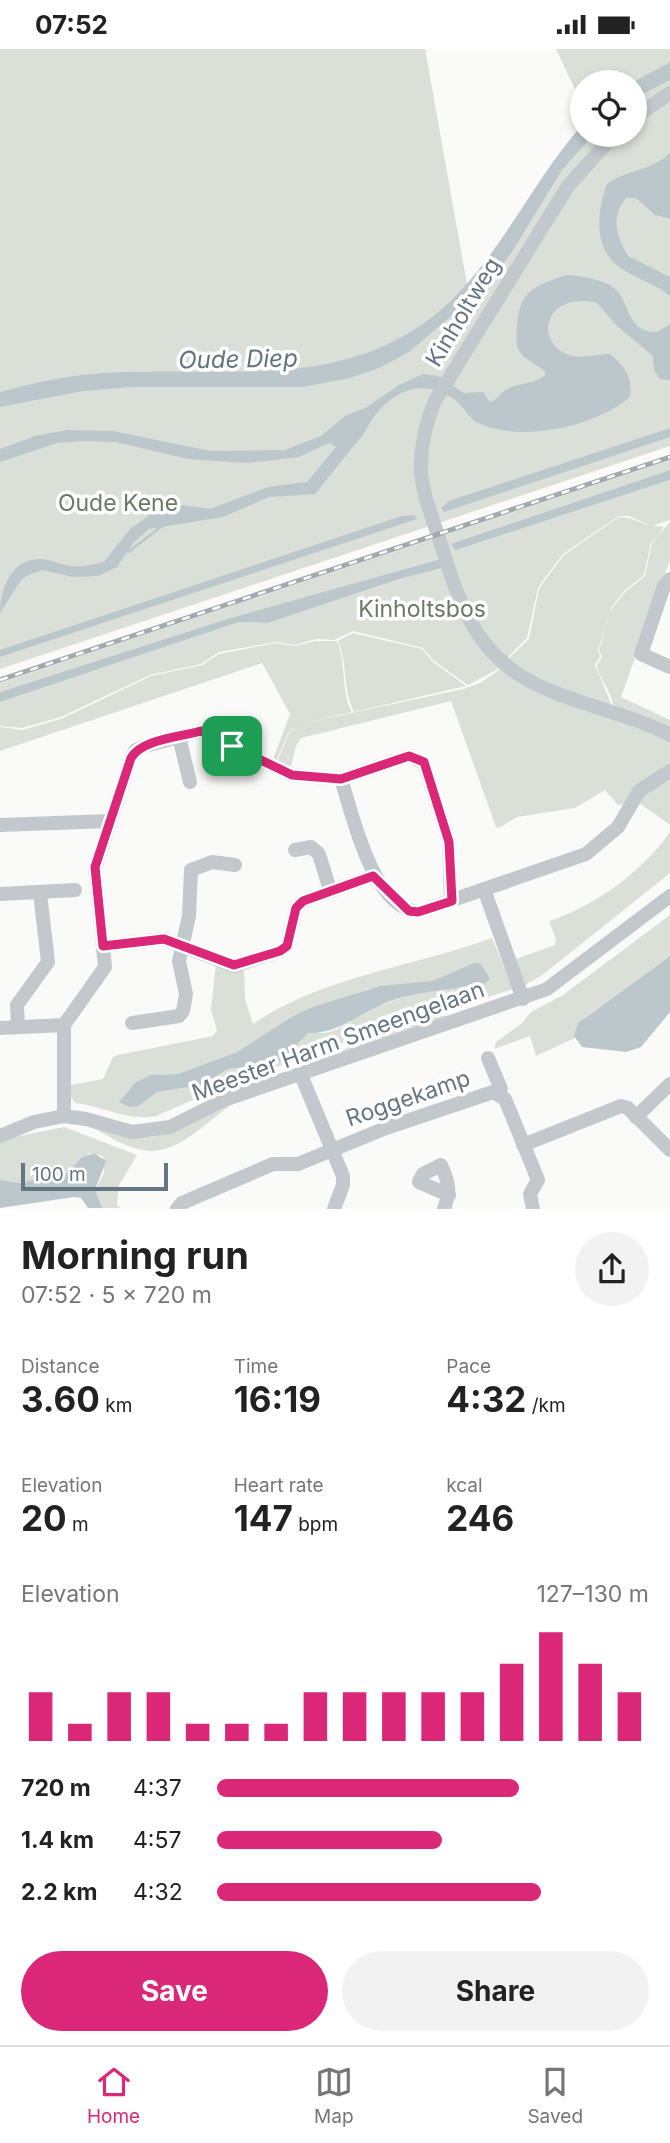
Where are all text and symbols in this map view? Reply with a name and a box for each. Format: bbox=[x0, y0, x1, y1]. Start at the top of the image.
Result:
text: 07:52 bbox=[35, 9, 108, 40]
map controls bbox=[570, 70, 647, 147]
button: locate bbox=[570, 70, 647, 147]
street label: Kinholtweg bbox=[420, 252, 506, 372]
water label: Oude Diep bbox=[178, 343, 298, 375]
park label: Oude Kene bbox=[58, 489, 178, 517]
park label: Kinholtsbos bbox=[358, 595, 486, 623]
pin bbox=[202, 716, 262, 776]
icon: arrive bbox=[213, 727, 251, 765]
street label: Meester Harm Smeengelaan bbox=[188, 975, 488, 1107]
street label: Roggekamp bbox=[342, 1064, 474, 1132]
scale bar bbox=[21, 1160, 168, 1191]
text: 100 m bbox=[32, 1163, 86, 1186]
text: Morning run bbox=[21, 1232, 249, 1278]
button: share bbox=[575, 1232, 649, 1306]
text: 07:52 · 5 × 720 m bbox=[21, 1281, 212, 1309]
text: Distance bbox=[21, 1355, 99, 1378]
text: Time bbox=[234, 1355, 278, 1378]
text: Pace bbox=[446, 1355, 491, 1378]
text: 3.60 bbox=[21, 1378, 100, 1420]
text: 16:19 bbox=[234, 1378, 321, 1420]
text: 4:32 bbox=[446, 1378, 526, 1420]
text: km bbox=[100, 1394, 132, 1417]
text: /km bbox=[526, 1394, 566, 1417]
text: Elevation bbox=[21, 1474, 102, 1497]
text: Heart rate bbox=[234, 1474, 324, 1497]
text: kcal bbox=[446, 1474, 483, 1497]
text: 20 bbox=[21, 1497, 67, 1539]
text: 147 bbox=[234, 1497, 293, 1539]
text: 246 bbox=[446, 1497, 514, 1539]
text: m bbox=[67, 1513, 89, 1536]
text: bpm bbox=[293, 1513, 338, 1536]
text: Elevation bbox=[21, 1580, 120, 1608]
text: 127–130 m bbox=[536, 1580, 649, 1608]
text: 720 m bbox=[21, 1774, 91, 1802]
text: 4:37 bbox=[133, 1774, 182, 1802]
text: 1.4 km bbox=[21, 1826, 94, 1854]
text: 4:57 bbox=[133, 1826, 181, 1854]
text: 2.2 km bbox=[21, 1878, 97, 1906]
text: 4:32 bbox=[133, 1878, 183, 1906]
button: Save bbox=[21, 1951, 328, 2031]
button: Share bbox=[342, 1951, 649, 2031]
tab: Home bbox=[87, 2063, 140, 2128]
tab: Map bbox=[314, 2063, 354, 2128]
tab: Saved bbox=[527, 2063, 583, 2128]

